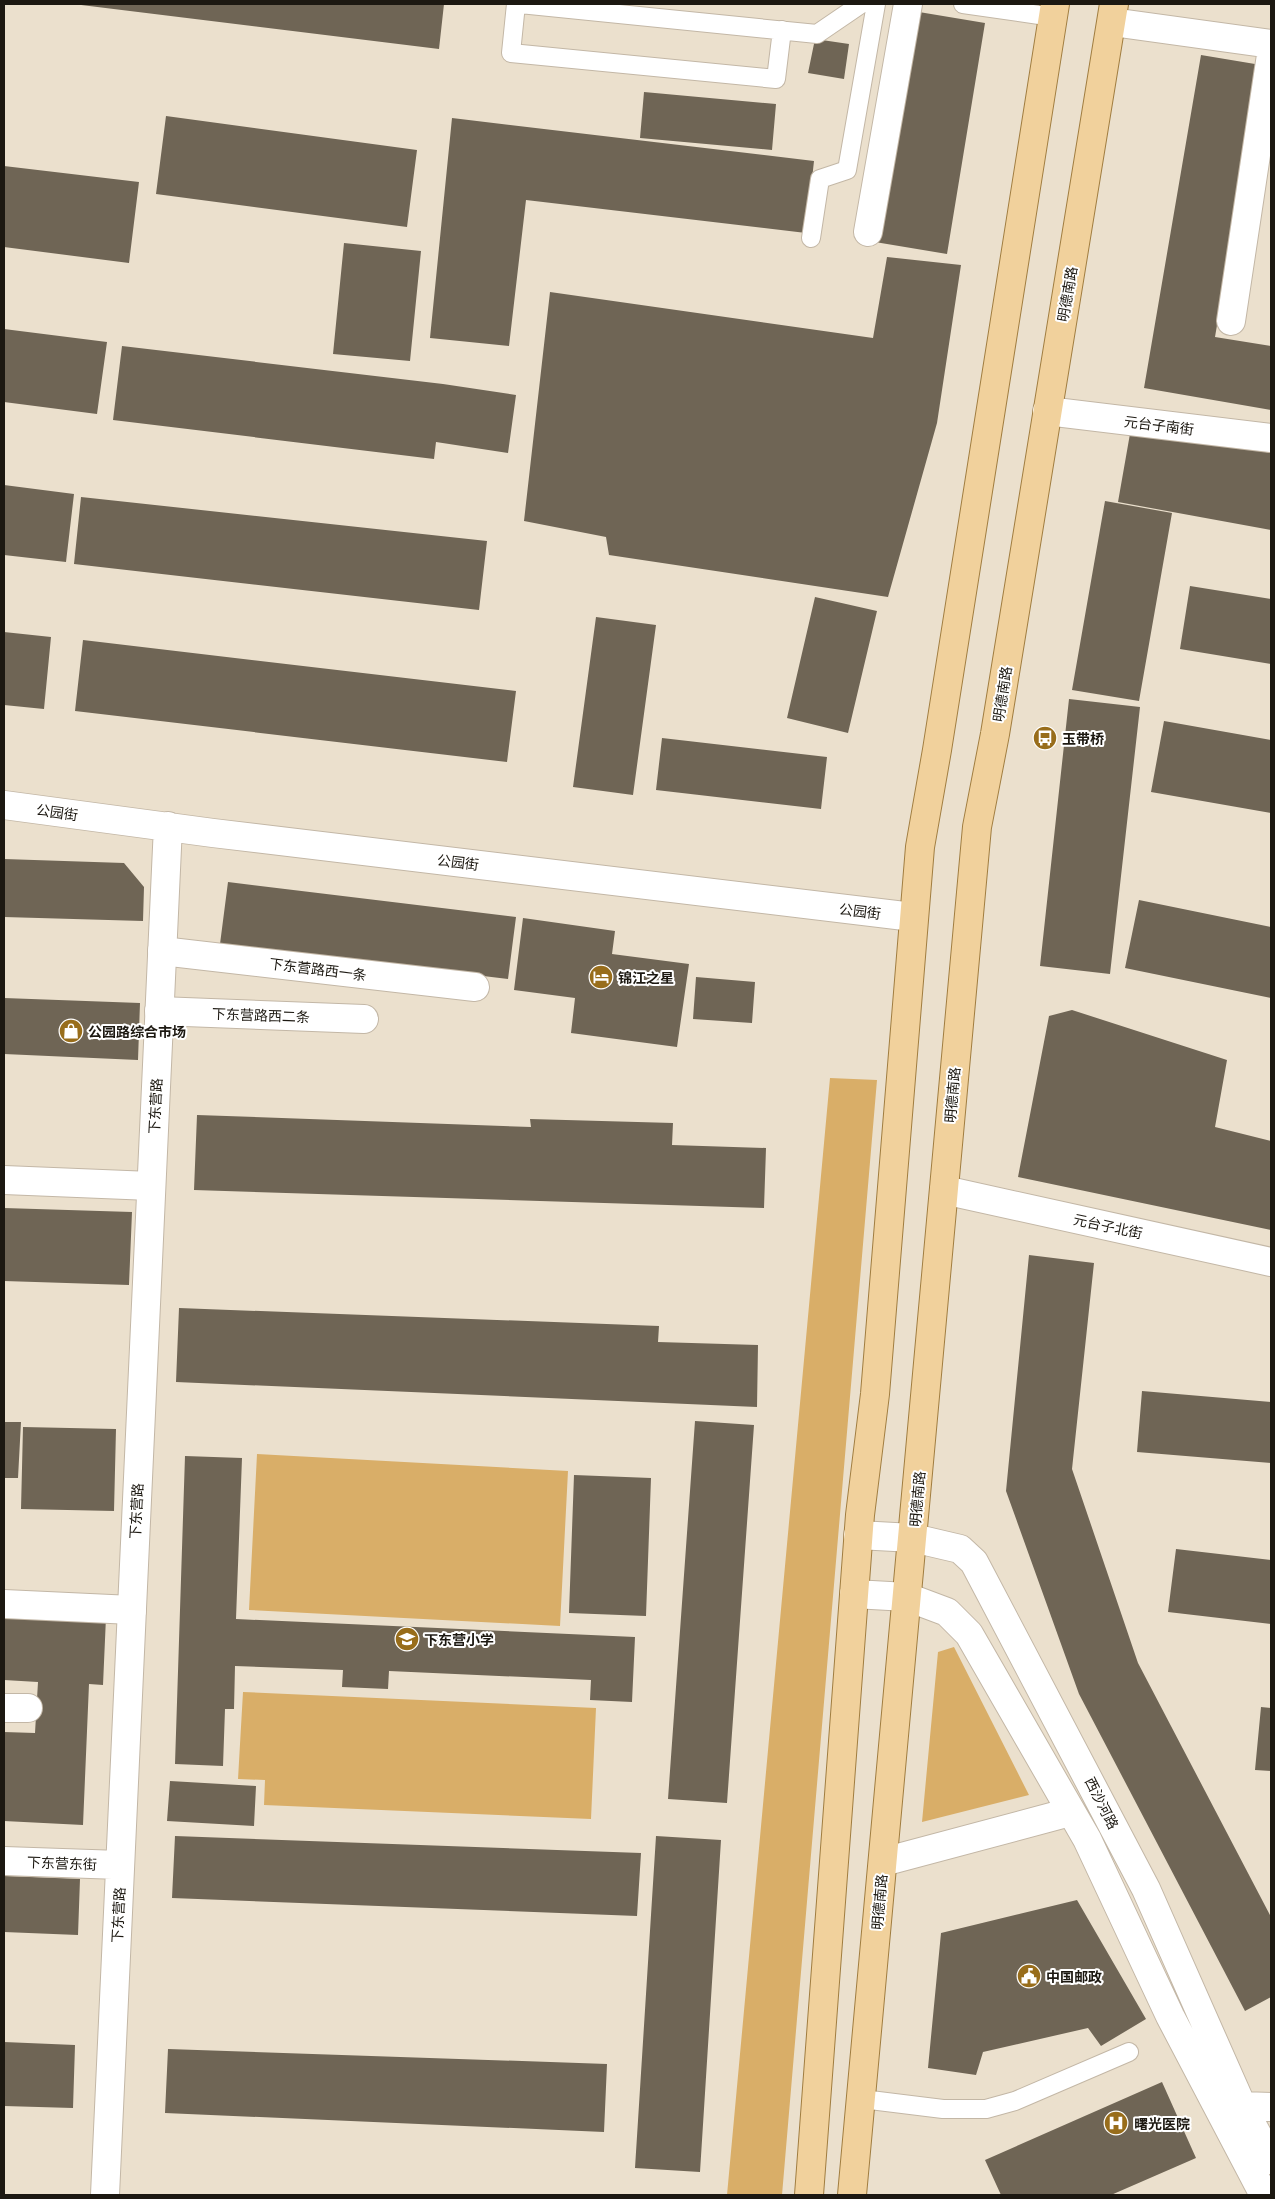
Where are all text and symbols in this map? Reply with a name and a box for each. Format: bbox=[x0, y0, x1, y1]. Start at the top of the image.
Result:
street label: 明德南路 bbox=[1052, 265, 1082, 323]
street label: 元台子南街 bbox=[1123, 410, 1195, 440]
street label: 明德南路 bbox=[987, 665, 1017, 723]
bus stop icon: 玉带桥 bbox=[1032, 725, 1058, 751]
place label: 玉带桥 bbox=[1062, 728, 1104, 749]
street label: 公园街 bbox=[35, 799, 79, 825]
street label: 公园街 bbox=[436, 849, 480, 875]
street label: 公园街 bbox=[838, 898, 882, 924]
street label: 下东营路西一条 bbox=[268, 953, 368, 985]
hotel icon: 锦江之星 bbox=[588, 964, 614, 990]
place label: 锦江之星 bbox=[618, 967, 674, 988]
street label: 下东营路西二条 bbox=[212, 1003, 310, 1027]
shop icon: 公园路综合市场 bbox=[58, 1018, 84, 1044]
place label: 公园路综合市场 bbox=[88, 1021, 186, 1042]
street label: 明德南路 bbox=[939, 1066, 965, 1124]
street label: 下东营路 bbox=[143, 1077, 167, 1135]
street label: 元台子北街 bbox=[1072, 1208, 1144, 1244]
street label: 明德南路 bbox=[904, 1470, 930, 1528]
street label: 下东营路 bbox=[124, 1482, 148, 1540]
school or university icon: 下东营小学 bbox=[394, 1626, 420, 1652]
place label: 下东营小学 bbox=[424, 1629, 494, 1650]
street label: 西沙河路 bbox=[1080, 1773, 1124, 1833]
street label: 下东营东街 bbox=[27, 1851, 97, 1875]
street label: 明德南路 bbox=[866, 1873, 892, 1931]
street label: 下东营路 bbox=[106, 1886, 130, 1944]
public building icon: 中国邮政 bbox=[1016, 1963, 1042, 1989]
place label: 中国邮政 bbox=[1046, 1966, 1102, 1987]
hospital icon: 曙光医院 bbox=[1103, 2110, 1129, 2136]
place label: 曙光医院 bbox=[1134, 2113, 1190, 2134]

